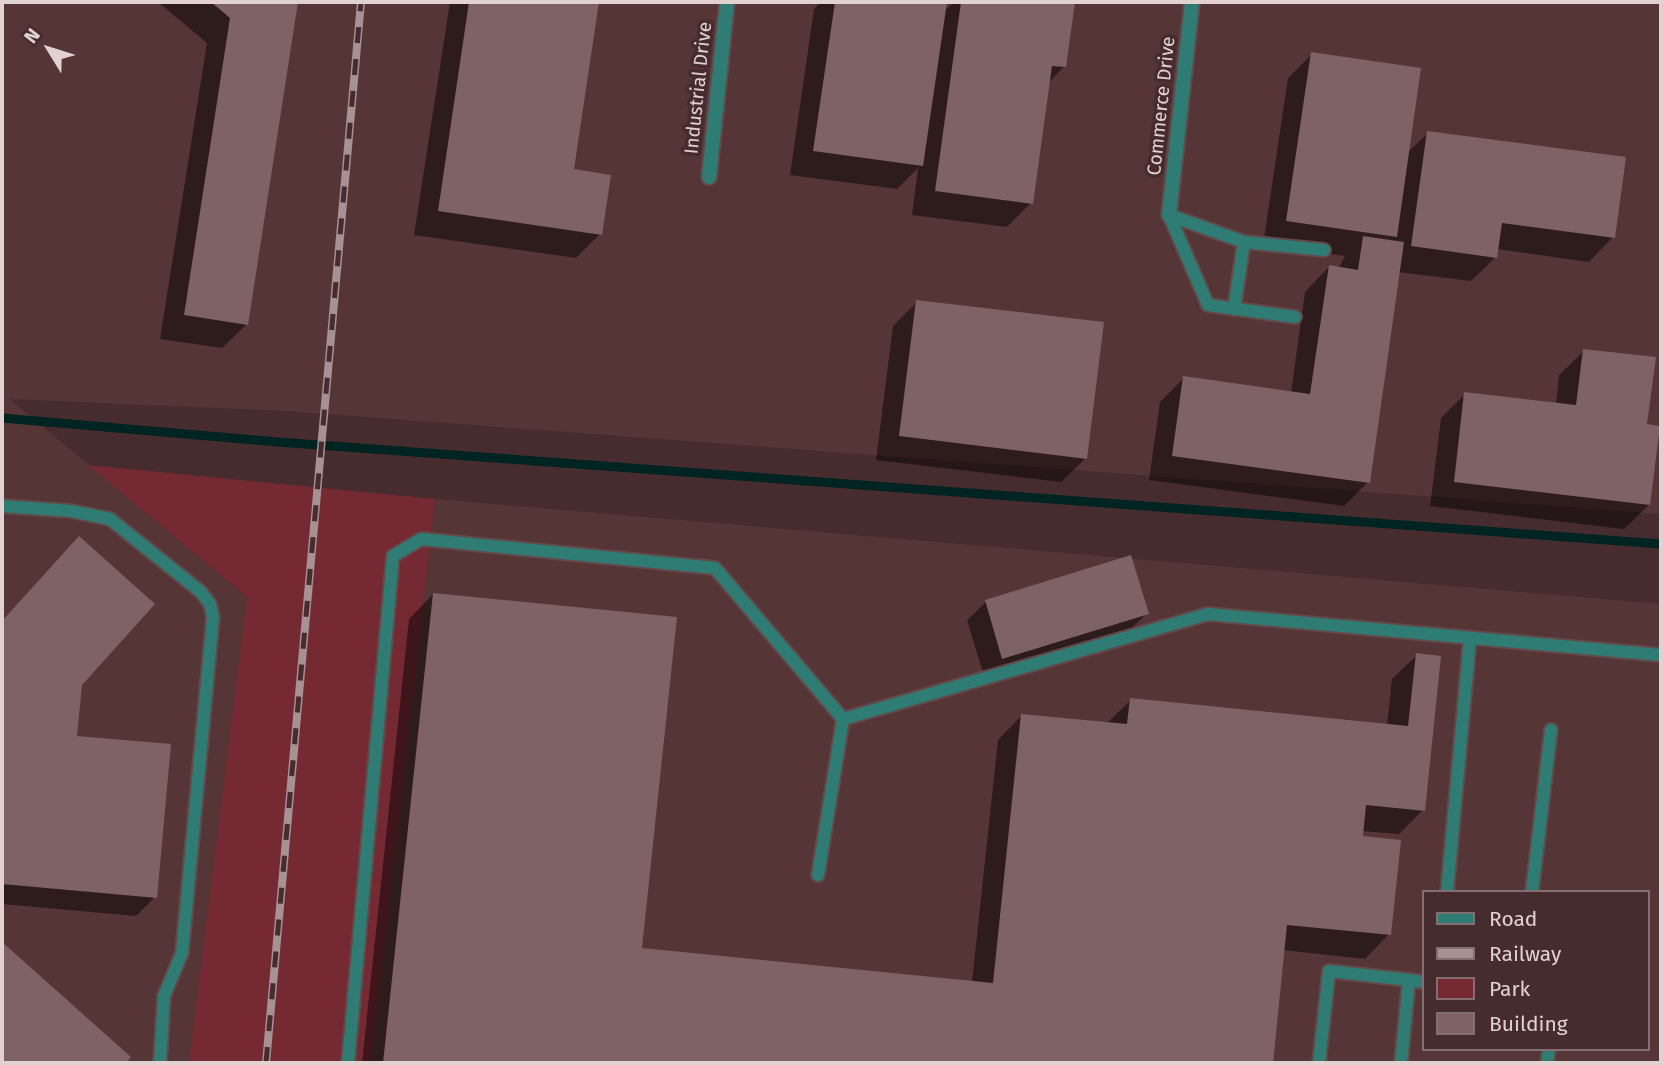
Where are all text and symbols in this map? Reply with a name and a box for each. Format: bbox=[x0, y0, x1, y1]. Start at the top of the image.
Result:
north arrow bbox=[14, 14, 84, 84]
street label: Industrial Drive bbox=[681, 21, 717, 155]
text: N bbox=[19, 24, 45, 48]
street label: Commerce Drive bbox=[1143, 35, 1181, 177]
legend bbox=[1422, 890, 1649, 1051]
text: Road bbox=[1489, 906, 1537, 932]
text: Railway bbox=[1489, 941, 1561, 967]
text: Park bbox=[1489, 976, 1530, 1002]
text: Building bbox=[1489, 1011, 1568, 1037]

